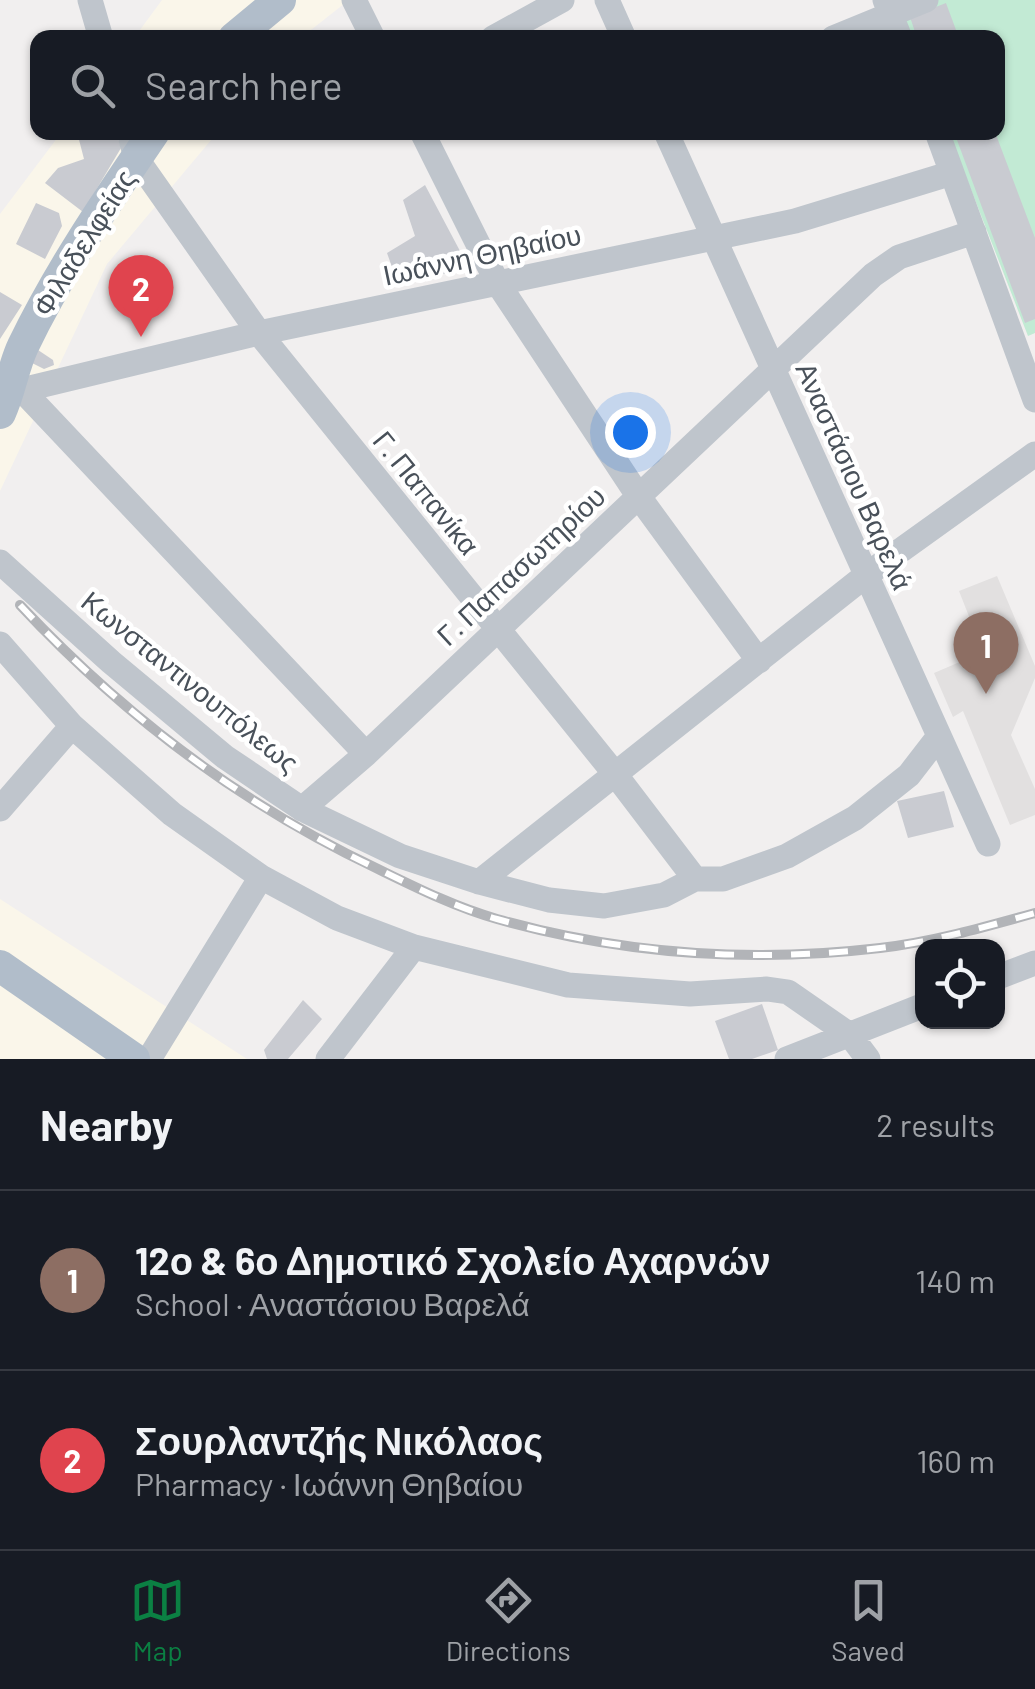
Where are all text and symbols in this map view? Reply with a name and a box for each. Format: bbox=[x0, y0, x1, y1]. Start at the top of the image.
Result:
search box bbox=[30, 30, 1005, 140]
icon: search bbox=[65, 58, 120, 113]
text: Search here bbox=[145, 62, 343, 108]
street label: Φιλαδελφείας bbox=[25, 163, 142, 322]
street label: Ιωάννη Θηβαίου bbox=[380, 216, 584, 292]
pin: 2 bbox=[108, 255, 174, 337]
street label: Αναστάσιου Βαρελά bbox=[789, 357, 920, 595]
your location bbox=[605, 407, 656, 458]
street label: Γ. Παπανίκα bbox=[367, 424, 487, 561]
street label: Γ. Παπασωτηρίου bbox=[429, 479, 612, 652]
street label: Κωνσταντινουπόλεως bbox=[75, 583, 306, 779]
pin: 1 bbox=[954, 612, 1018, 694]
map controls bbox=[915, 939, 1005, 1029]
button: locate bbox=[915, 939, 1005, 1029]
text: Nearby bbox=[40, 1099, 173, 1149]
text: 2 results bbox=[876, 1105, 995, 1143]
text: 12ο & 6ο Δημοτικό Σχολείο Αχαρνών bbox=[135, 1237, 771, 1283]
text: 1 bbox=[67, 1261, 78, 1299]
text: 140 m bbox=[915, 1261, 995, 1299]
text: School · Αναστάσιου Βαρελά bbox=[135, 1284, 530, 1322]
text: Σουρλαντζής Νικόλαος bbox=[135, 1417, 543, 1463]
text: 2 bbox=[64, 1441, 81, 1479]
text: 160 m bbox=[916, 1441, 995, 1479]
text: Pharmacy · Ιωάννη Θηβαίου bbox=[135, 1464, 523, 1502]
tab: Map bbox=[130, 1573, 185, 1667]
tab: Directions bbox=[446, 1573, 571, 1667]
tab: Saved bbox=[831, 1573, 905, 1667]

